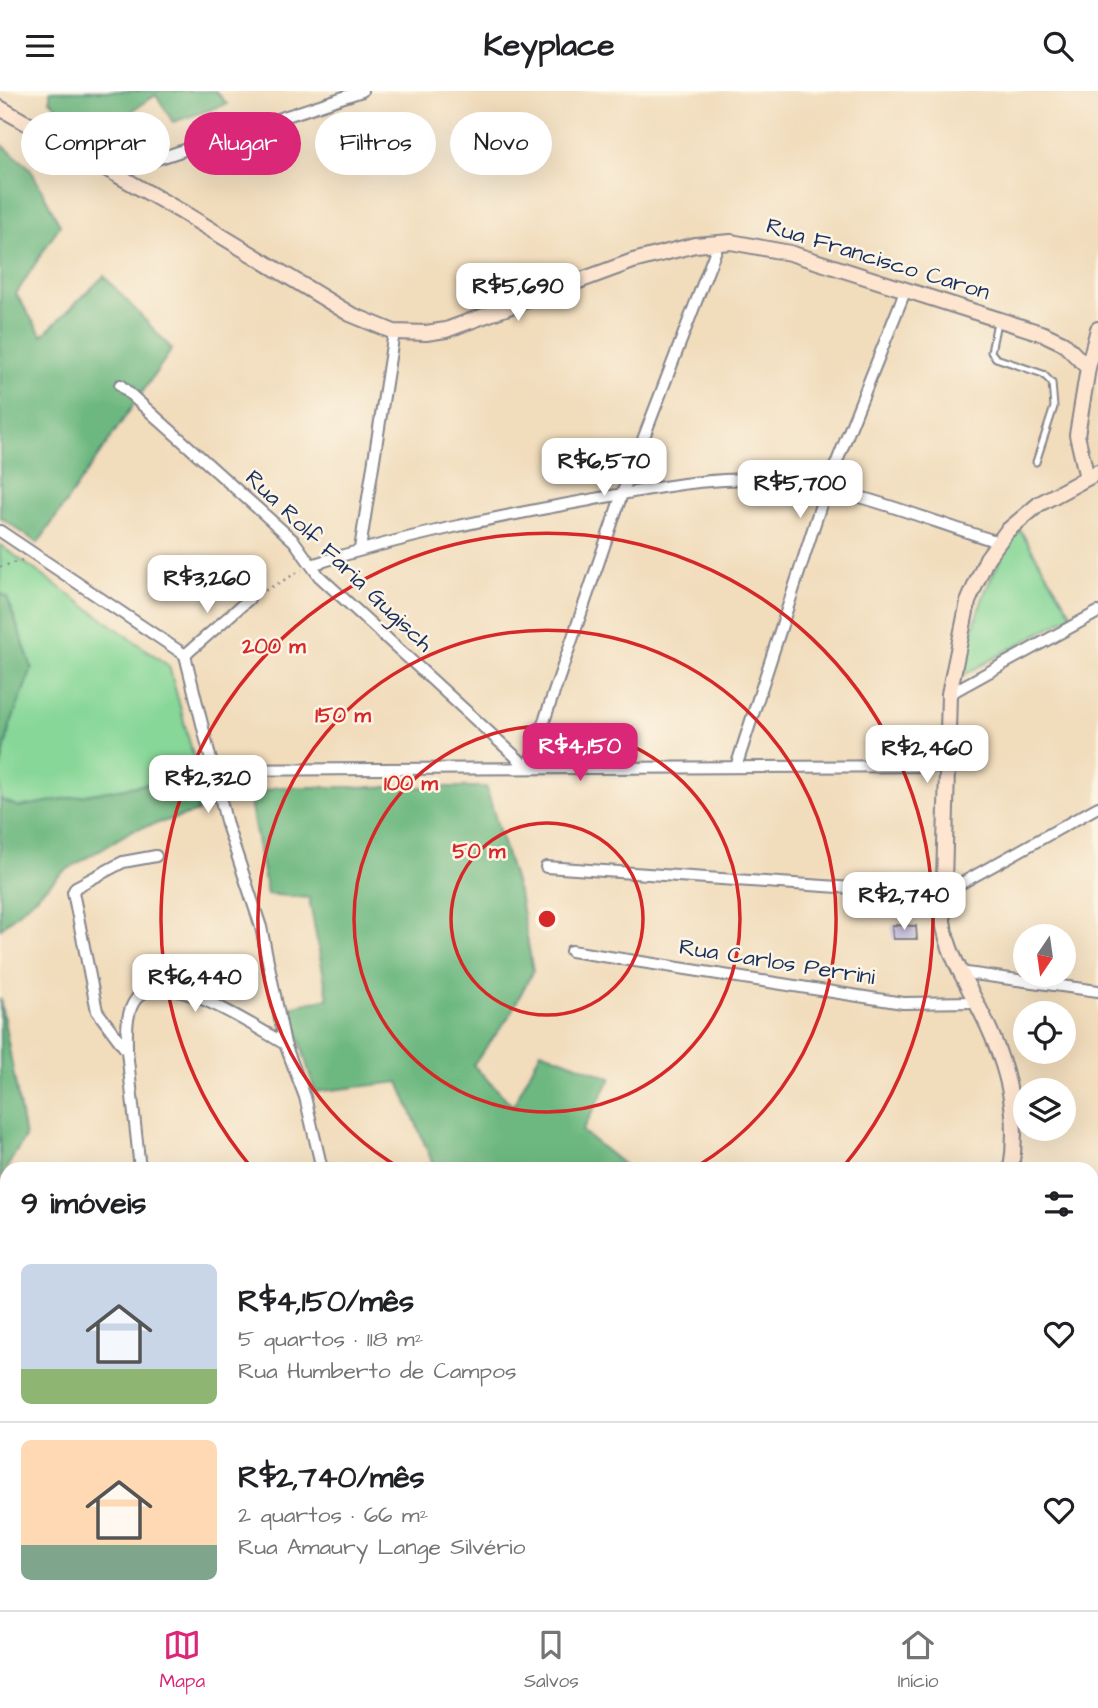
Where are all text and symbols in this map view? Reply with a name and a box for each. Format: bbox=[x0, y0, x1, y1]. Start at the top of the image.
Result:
text: Keyplace bbox=[484, 23, 614, 68]
icon: menu bbox=[21, 27, 59, 65]
icon: search bbox=[1039, 27, 1077, 65]
chip: Comprar bbox=[21, 112, 170, 175]
chip: Alugar bbox=[184, 112, 301, 175]
chip: Filtros bbox=[315, 112, 436, 175]
chip: Novo bbox=[450, 112, 552, 175]
street label: Rua Francisco Caron bbox=[762, 210, 994, 308]
pin: R$5,690 bbox=[453, 264, 583, 323]
text: R$5,690 bbox=[472, 270, 564, 302]
pin: R$6,570 bbox=[539, 439, 669, 498]
text: R$6,570 bbox=[558, 445, 650, 477]
pin: R$5,700 bbox=[735, 461, 865, 520]
street label: Rua Rolf Faria Gugisch bbox=[237, 463, 440, 660]
text: R$5,700 bbox=[754, 467, 846, 499]
pin: R$3,260 bbox=[142, 555, 272, 615]
text: R$3,260 bbox=[163, 562, 251, 594]
text: 200 m bbox=[241, 632, 306, 661]
text: 150 m bbox=[315, 701, 371, 730]
pin: R$4,150 bbox=[515, 723, 645, 783]
pin: R$2,460 bbox=[862, 725, 992, 785]
text: R$4,150 bbox=[539, 730, 621, 762]
text: R$2,460 bbox=[881, 732, 973, 764]
pin: R$2,320 bbox=[143, 755, 273, 815]
text: R$2,320 bbox=[165, 762, 251, 794]
text: 100 m bbox=[384, 769, 439, 798]
text: 50 m bbox=[453, 837, 506, 866]
pin: R$2,740 bbox=[839, 873, 969, 932]
text: R$2,740 bbox=[859, 879, 949, 911]
centre of rings bbox=[535, 907, 559, 931]
north arrow bbox=[1013, 924, 1076, 987]
map controls bbox=[1013, 924, 1076, 1141]
street label: Rua Carlos Perrini bbox=[677, 931, 878, 993]
pin: R$6,440 bbox=[130, 955, 260, 1014]
text: R$6,440 bbox=[148, 961, 242, 993]
button: locate bbox=[1013, 1001, 1076, 1064]
button: layers bbox=[1013, 1078, 1076, 1141]
text: 9 imóveis bbox=[21, 1183, 146, 1225]
icon: filters bbox=[1040, 1185, 1078, 1223]
text: R$4,150/mês bbox=[238, 1281, 414, 1323]
icon: home bbox=[77, 1292, 161, 1376]
icon: heart bbox=[1040, 1315, 1078, 1353]
text: 5 quartos · 118 m² bbox=[238, 1323, 423, 1355]
text: Rua Humberto de Campos bbox=[238, 1355, 517, 1387]
text: R$2,740/mês bbox=[238, 1457, 425, 1499]
icon: home bbox=[77, 1468, 161, 1552]
icon: heart bbox=[1040, 1491, 1078, 1529]
text: 2 quartos · 66 m² bbox=[238, 1499, 428, 1531]
text: Rua Amaury Lange Silvério bbox=[238, 1531, 526, 1563]
tab: Mapa bbox=[159, 1626, 205, 1695]
tab: Salvos bbox=[524, 1626, 579, 1695]
tab: Início bbox=[898, 1626, 939, 1695]

